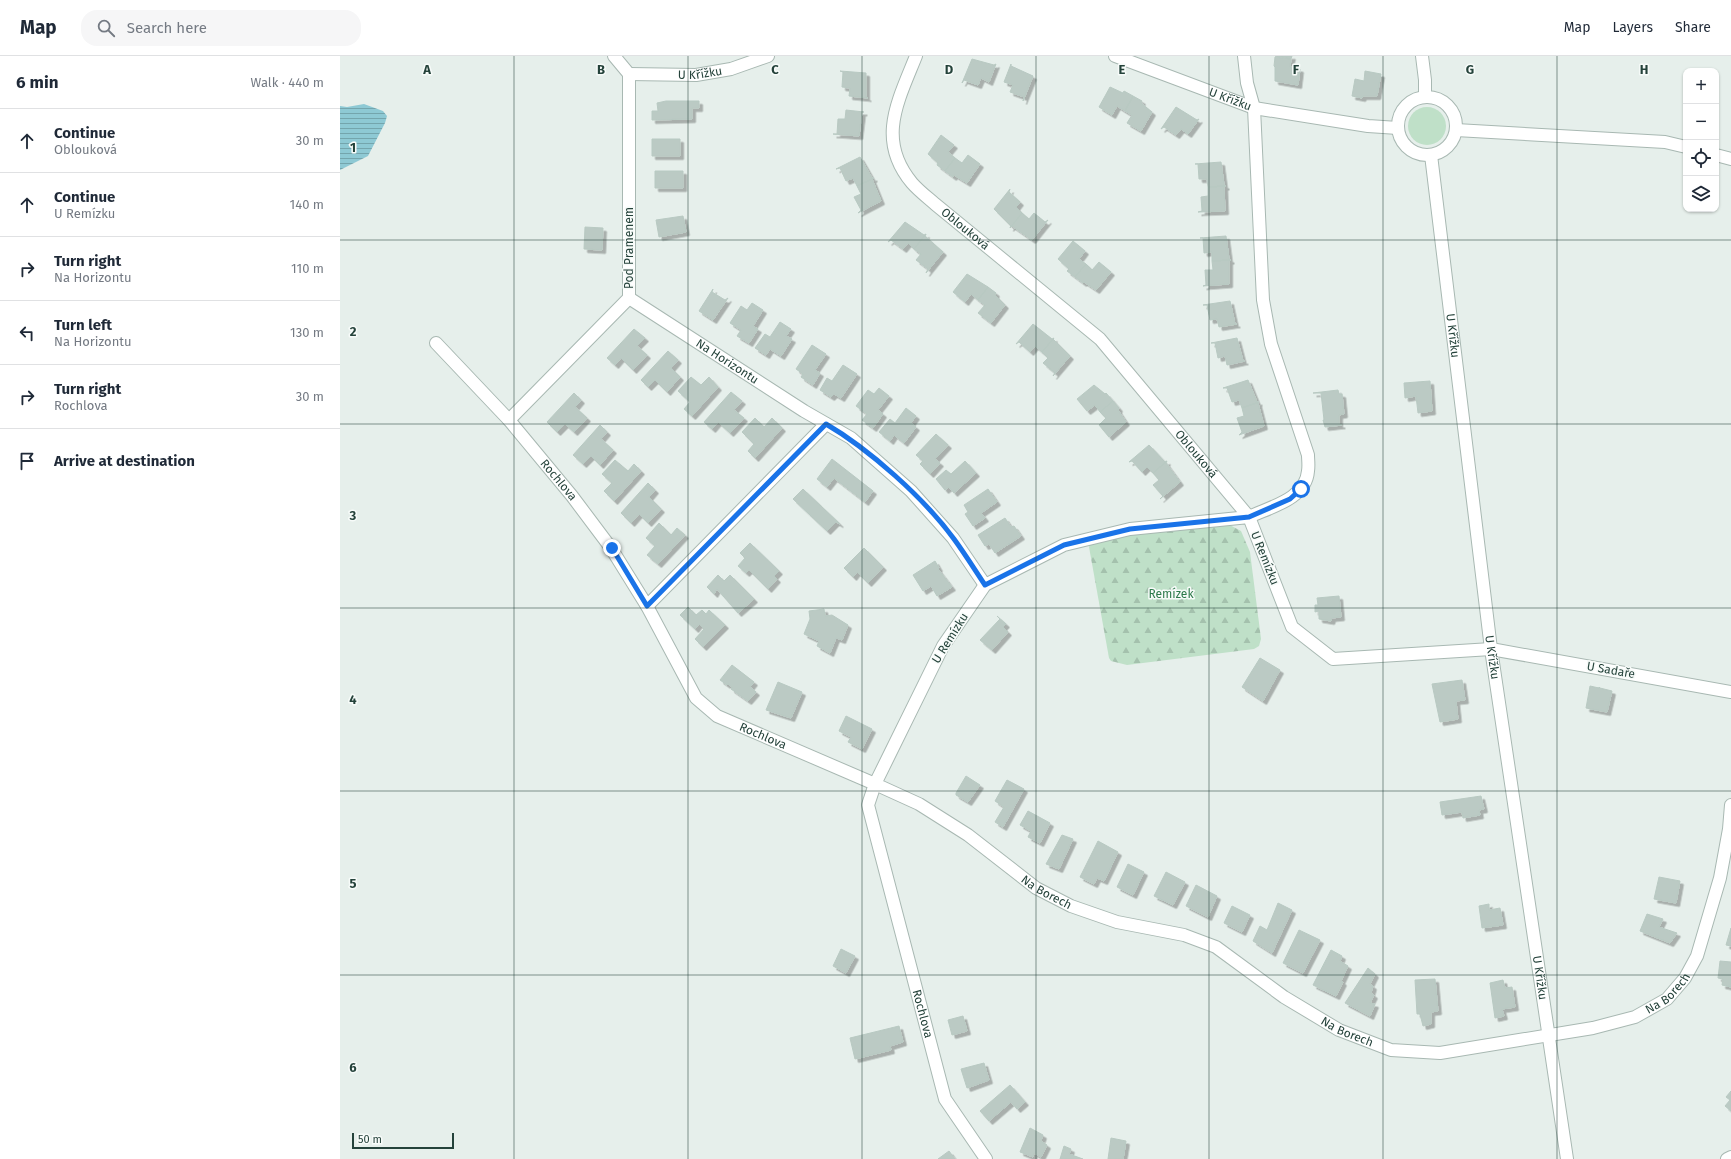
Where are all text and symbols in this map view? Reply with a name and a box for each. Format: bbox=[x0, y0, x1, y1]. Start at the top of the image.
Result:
search box bbox=[81, 10, 361, 46]
text: Map bbox=[20, 16, 57, 39]
icon: search bbox=[95, 17, 117, 39]
text: Search here bbox=[127, 19, 207, 37]
text: Map bbox=[1564, 19, 1590, 36]
text: Layers bbox=[1612, 19, 1653, 36]
text: Share bbox=[1675, 19, 1711, 36]
text: A bbox=[422, 62, 431, 77]
text: B bbox=[597, 62, 605, 77]
text: C bbox=[771, 62, 779, 77]
text: D bbox=[945, 62, 954, 77]
text: E bbox=[1119, 62, 1126, 77]
text: F bbox=[1293, 62, 1300, 77]
text: G bbox=[1466, 62, 1474, 77]
text: H bbox=[1640, 62, 1648, 77]
street label: U Křížku bbox=[678, 64, 723, 82]
map controls bbox=[1683, 68, 1719, 212]
button: + bbox=[1683, 68, 1719, 104]
text: 6 min bbox=[16, 72, 59, 93]
text: Walk · 440 m bbox=[251, 75, 324, 90]
street label: U Křížku bbox=[1207, 85, 1254, 113]
button: − bbox=[1683, 104, 1719, 140]
text: Continue bbox=[54, 124, 115, 142]
icon: ahead bbox=[16, 130, 38, 152]
text: 30 m bbox=[296, 133, 324, 148]
text: 1 bbox=[350, 140, 356, 155]
button: locate bbox=[1683, 140, 1719, 176]
text: Oblouková bbox=[54, 142, 117, 157]
button: layers bbox=[1683, 176, 1719, 212]
text: Continue bbox=[54, 188, 115, 206]
icon: ahead bbox=[16, 194, 38, 216]
text: 140 m bbox=[290, 197, 324, 212]
street label: Oblouková bbox=[938, 205, 992, 253]
text: U Remízku bbox=[54, 206, 115, 221]
street label: Pod Pramenem bbox=[622, 207, 636, 289]
text: Turn right bbox=[54, 252, 121, 270]
icon: right bbox=[16, 258, 38, 280]
text: 110 m bbox=[291, 261, 324, 276]
text: Na Horizontu bbox=[54, 270, 132, 285]
street label: U Křížku bbox=[1443, 313, 1463, 359]
text: Turn left bbox=[54, 316, 112, 334]
icon: left bbox=[16, 322, 38, 344]
text: 2 bbox=[350, 324, 357, 339]
text: 130 m bbox=[290, 325, 324, 340]
text: Na Horizontu bbox=[54, 334, 132, 349]
street label: Na Horizontu bbox=[693, 336, 761, 387]
text: Turn right bbox=[54, 380, 121, 398]
icon: right bbox=[16, 386, 38, 408]
text: 30 m bbox=[296, 389, 324, 404]
text: Rochlova bbox=[54, 398, 108, 413]
street label: Oblouková bbox=[1172, 427, 1220, 481]
icon: arrive bbox=[16, 450, 38, 472]
text: Arrive at destination bbox=[54, 452, 195, 470]
street label: Rochlova bbox=[537, 456, 580, 503]
route start bbox=[1292, 480, 1310, 498]
text: 3 bbox=[349, 508, 357, 523]
street label: U Remízku bbox=[1248, 529, 1282, 587]
route end bbox=[603, 539, 621, 557]
park label: Remízek bbox=[1148, 587, 1194, 601]
street label: U Remízku bbox=[929, 610, 971, 666]
street label: U Křížku bbox=[1482, 634, 1502, 680]
street label: U Sadaře bbox=[1586, 659, 1636, 681]
text: 4 bbox=[349, 692, 357, 707]
street label: Rochlova bbox=[737, 720, 788, 752]
street label: Na Borech bbox=[1019, 872, 1074, 912]
text: 5 bbox=[350, 876, 357, 891]
street label: U Křížku bbox=[1530, 955, 1550, 1001]
street label: Na Borech bbox=[1643, 971, 1693, 1017]
street label: Rochlova bbox=[910, 988, 936, 1040]
street label: Na Borech bbox=[1318, 1014, 1375, 1050]
text: 6 bbox=[349, 1060, 357, 1075]
scale bar bbox=[352, 1131, 454, 1150]
text: 50 m bbox=[358, 1133, 382, 1146]

